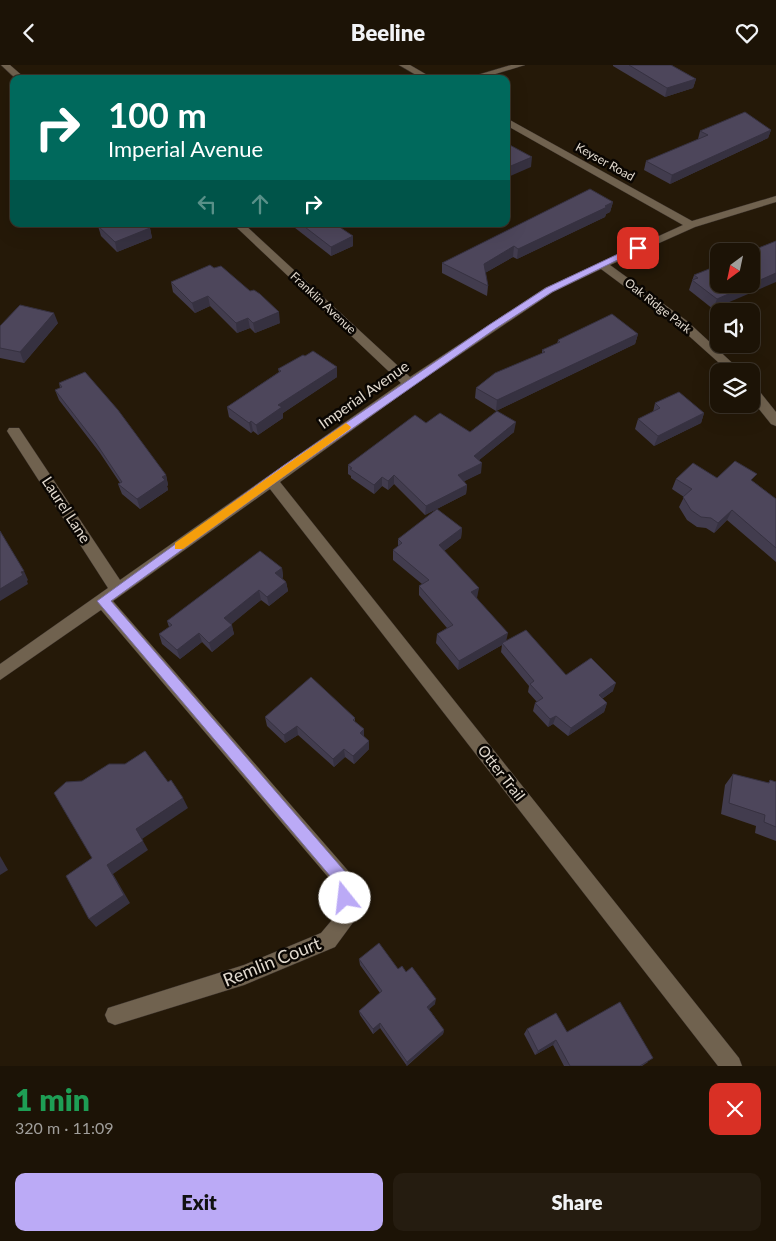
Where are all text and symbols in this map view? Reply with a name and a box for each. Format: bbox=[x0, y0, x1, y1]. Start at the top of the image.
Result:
icon: back bbox=[15, 19, 43, 47]
text: Beeline bbox=[351, 19, 425, 46]
icon: heart bbox=[733, 19, 761, 47]
text: 100 m bbox=[108, 93, 207, 135]
icon: right bbox=[25, 95, 90, 160]
text: Imperial Avenue bbox=[108, 135, 263, 162]
street label: Keyser Road bbox=[573, 139, 637, 184]
icon: left bbox=[193, 190, 221, 218]
icon: ahead bbox=[246, 190, 274, 218]
icon: right bbox=[299, 190, 327, 218]
pin bbox=[617, 227, 659, 269]
icon: arrive bbox=[624, 234, 652, 262]
north arrow bbox=[710, 243, 760, 293]
map controls bbox=[710, 243, 760, 413]
street label: Franklin Avenue bbox=[287, 268, 359, 337]
street label: Oak Ridge Park bbox=[622, 275, 695, 337]
button: sound bbox=[710, 303, 760, 353]
street label: Imperial Avenue bbox=[315, 356, 412, 432]
button: layers bbox=[710, 363, 760, 413]
street label: Laurel Lane bbox=[39, 473, 95, 546]
street label: Otter Trail bbox=[474, 741, 529, 804]
position arrow bbox=[318, 871, 370, 923]
street label: Remlin Court bbox=[220, 931, 324, 991]
text: 1 min bbox=[15, 1081, 90, 1117]
button: close bbox=[709, 1083, 761, 1135]
text: 320 m · 11:09 bbox=[15, 1118, 114, 1137]
button: Exit bbox=[15, 1173, 383, 1231]
button: Share bbox=[393, 1173, 761, 1231]

